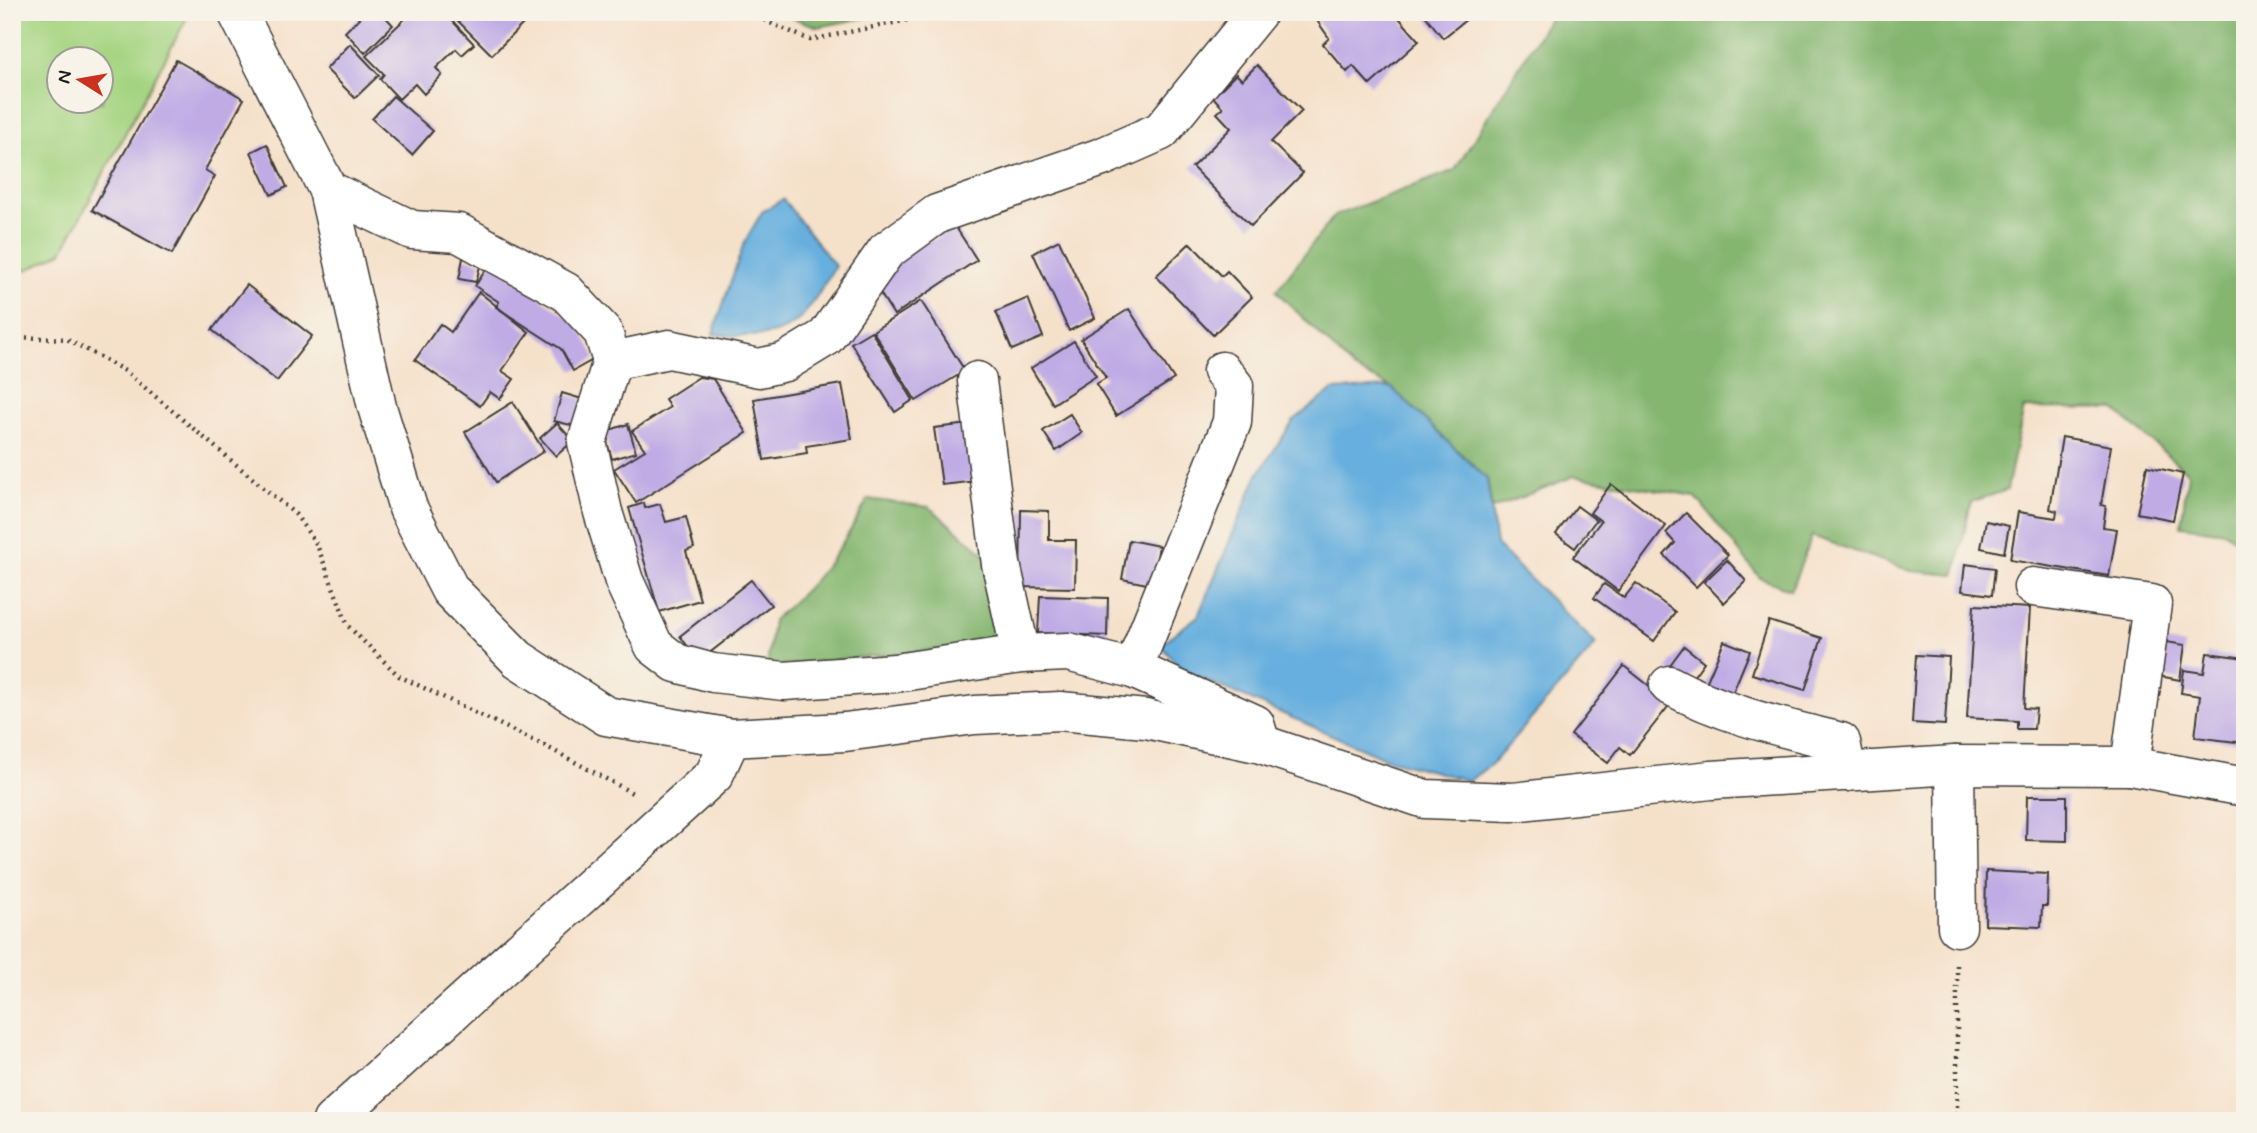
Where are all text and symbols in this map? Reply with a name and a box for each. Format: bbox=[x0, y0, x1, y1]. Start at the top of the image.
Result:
north arrow bbox=[46, 46, 116, 116]
text: N bbox=[51, 68, 78, 86]

